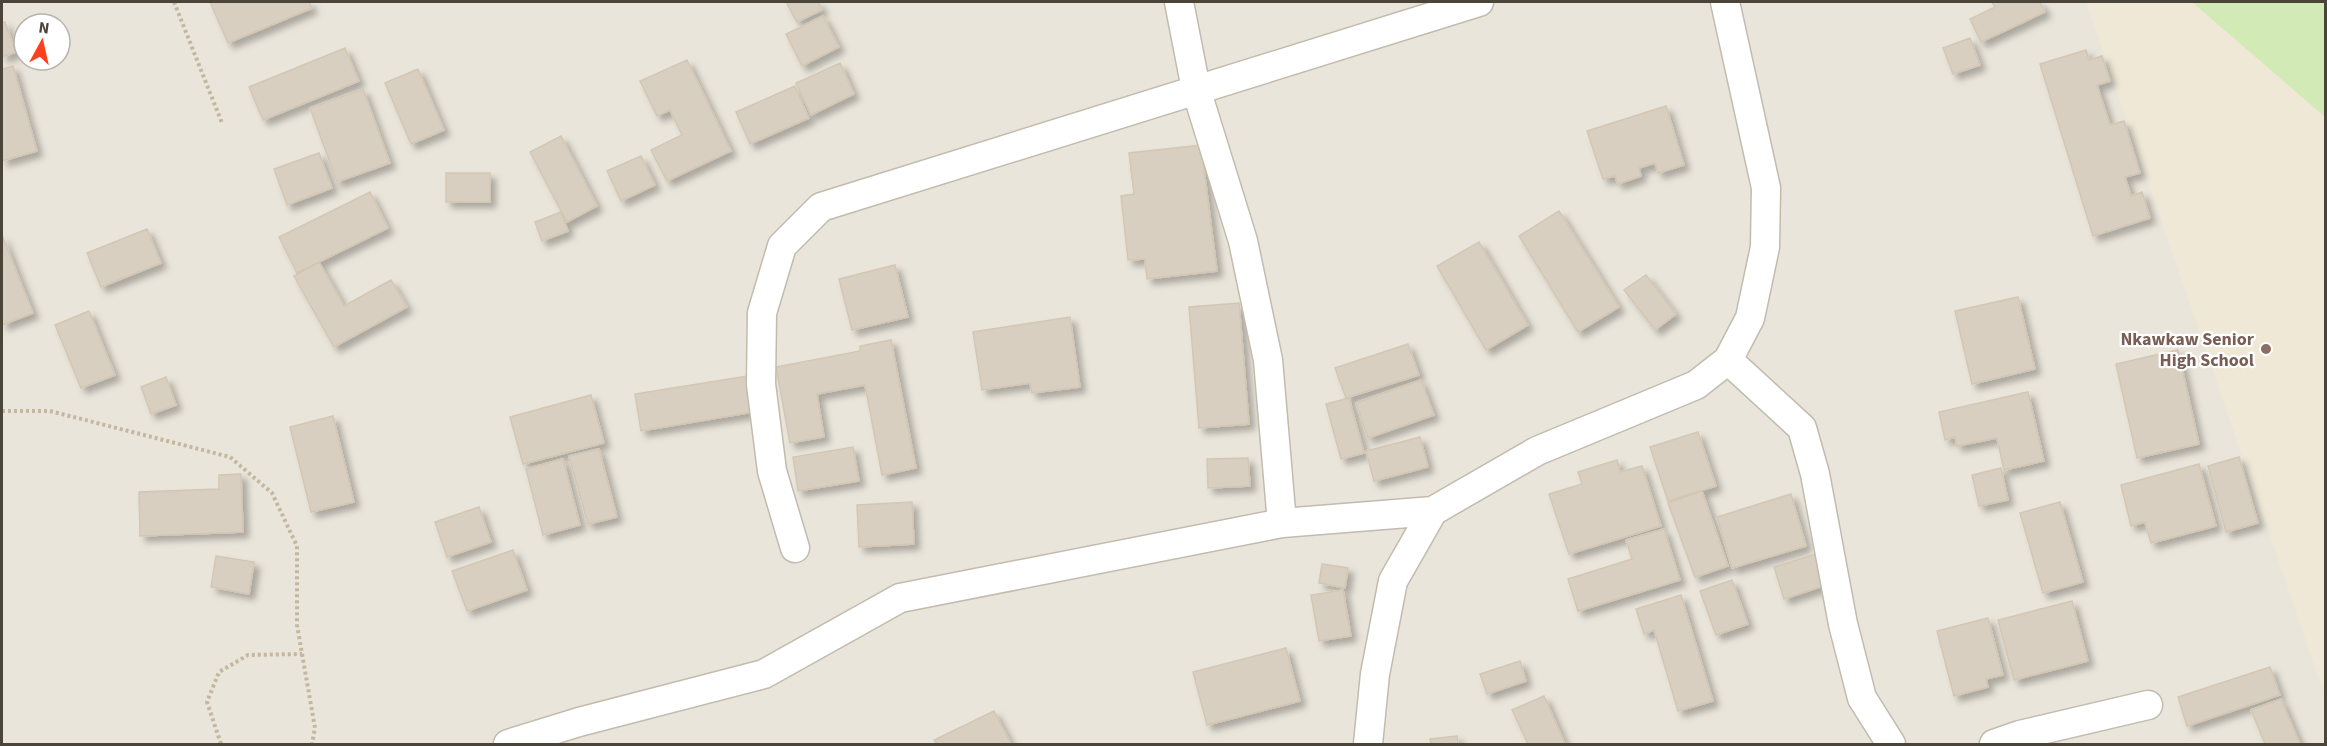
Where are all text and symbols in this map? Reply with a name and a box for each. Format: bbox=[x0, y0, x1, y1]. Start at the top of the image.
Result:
north arrow bbox=[12, 12, 72, 72]
text: N bbox=[37, 17, 51, 40]
place label: Nkawkaw Senior High School bbox=[2120, 327, 2255, 373]
marker: Nkawkaw Senior High School bbox=[2259, 342, 2273, 356]

